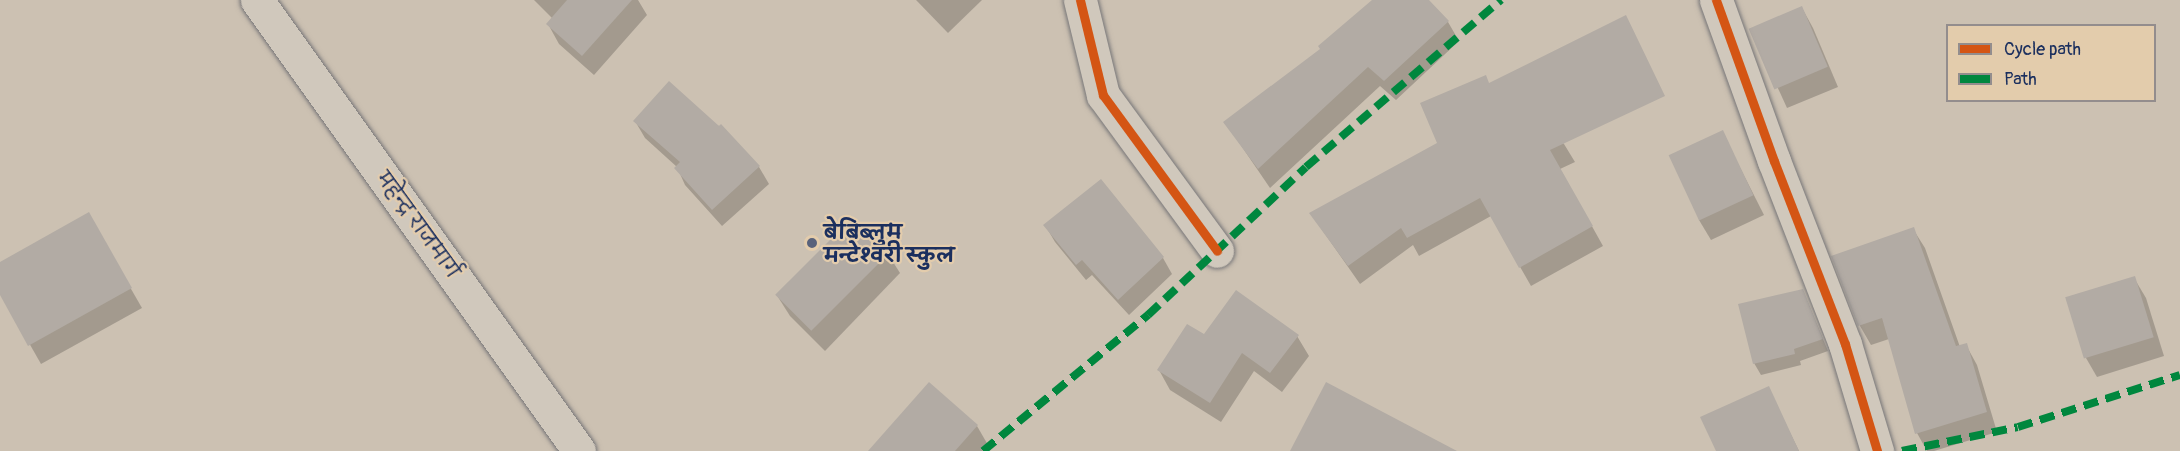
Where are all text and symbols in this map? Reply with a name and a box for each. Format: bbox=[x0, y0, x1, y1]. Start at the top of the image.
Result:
legend bbox=[1946, 24, 2156, 102]
text: Cycle path bbox=[2004, 38, 2081, 61]
text: Path bbox=[2004, 68, 2037, 91]
street label: महेन्द्र राजमार्ग bbox=[371, 167, 465, 283]
place label: बेबिब्लुम मन्टेश्वरी स्कुल bbox=[824, 220, 954, 267]
marker: बेबिब्लुम मन्टेश्वरी स्कुल bbox=[805, 236, 819, 250]

